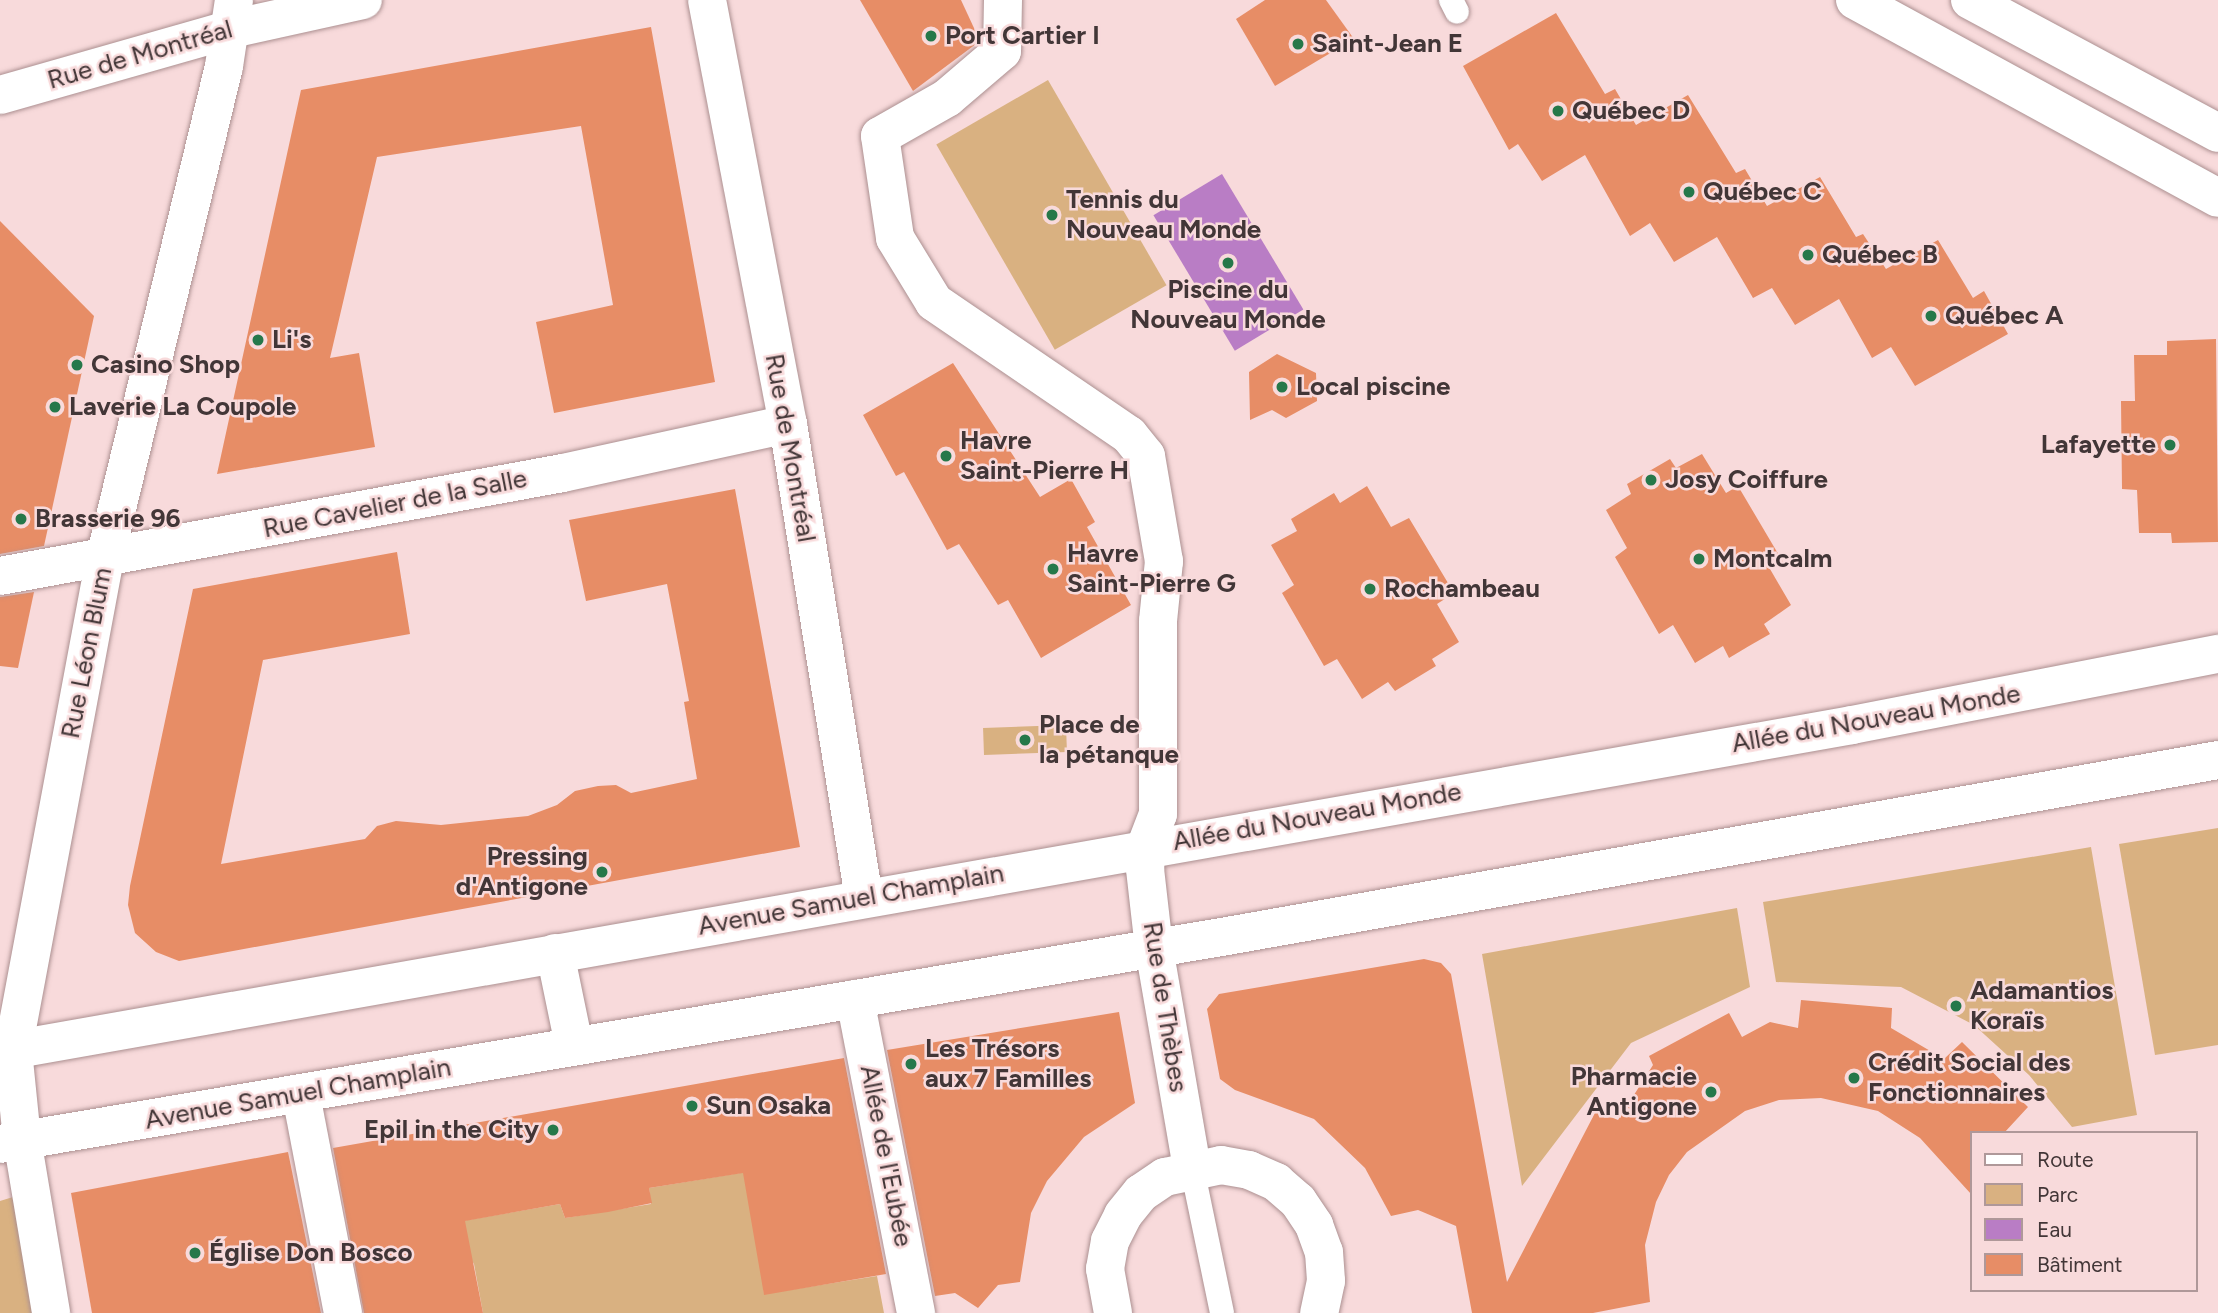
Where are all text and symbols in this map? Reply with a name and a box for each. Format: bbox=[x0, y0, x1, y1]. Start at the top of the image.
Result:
street label: Rue de Montréal bbox=[44, 14, 236, 96]
place label: Port Cartier I bbox=[945, 20, 1100, 52]
marker: Port Cartier I bbox=[923, 28, 939, 44]
place label: Saint-Jean E bbox=[1312, 28, 1463, 60]
marker: Saint-Jean E bbox=[1290, 36, 1306, 52]
place label: Québec D bbox=[1572, 95, 1690, 127]
marker: Québec D bbox=[1550, 103, 1566, 119]
place label: Québec C bbox=[1703, 176, 1822, 208]
place label: Tennis du Nouveau Monde bbox=[1066, 184, 1261, 246]
marker: Québec C bbox=[1681, 184, 1697, 200]
marker: Tennis du Nouveau Monde bbox=[1044, 207, 1060, 223]
place label: Québec B bbox=[1822, 239, 1938, 271]
marker: Québec B bbox=[1800, 247, 1816, 263]
marker: Piscine du Nouveau Monde bbox=[1220, 255, 1236, 271]
place label: Piscine du Nouveau Monde bbox=[1130, 274, 1326, 336]
place label: Québec A bbox=[1945, 300, 2064, 332]
marker: Québec A bbox=[1923, 308, 1939, 324]
place label: Li's bbox=[272, 324, 311, 356]
marker: Li's bbox=[250, 332, 266, 348]
place label: Casino Shop bbox=[91, 349, 240, 381]
street label: Rue de Montréal bbox=[758, 351, 822, 545]
marker: Casino Shop bbox=[69, 357, 85, 373]
place label: Local piscine bbox=[1296, 371, 1450, 403]
marker: Local piscine bbox=[1274, 379, 1290, 395]
place label: Laverie La Coupole bbox=[69, 391, 296, 423]
marker: Laverie La Coupole bbox=[47, 399, 63, 415]
place label: Havre Saint-Pierre H bbox=[960, 425, 1129, 486]
place label: Lafayette bbox=[2041, 429, 2156, 461]
marker: Lafayette bbox=[2162, 437, 2178, 453]
marker: Havre Saint-Pierre H bbox=[938, 448, 954, 464]
street label: Rue Cavelier de la Salle bbox=[261, 463, 529, 545]
place label: Josy Coiffure bbox=[1665, 464, 1828, 496]
marker: Josy Coiffure bbox=[1643, 472, 1659, 488]
place label: Brasserie 96 bbox=[35, 503, 181, 535]
marker: Brasserie 96 bbox=[13, 511, 29, 527]
place label: Havre Saint-Pierre G bbox=[1067, 538, 1236, 600]
place label: Montcalm bbox=[1713, 543, 1832, 575]
marker: Montcalm bbox=[1691, 551, 1707, 567]
marker: Havre Saint-Pierre G bbox=[1045, 561, 1061, 577]
street label: Rue Léon Blum bbox=[55, 565, 119, 741]
place label: Rochambeau bbox=[1384, 573, 1540, 605]
marker: Rochambeau bbox=[1362, 581, 1378, 597]
street label: Allée du Nouveau Monde bbox=[1729, 678, 2023, 760]
place label: Place de la pétanque bbox=[1039, 709, 1179, 770]
marker: Place de la pétanque bbox=[1017, 732, 1033, 748]
street label: Allée du Nouveau Monde bbox=[1170, 776, 1464, 858]
place label: Pressing d'Antigone bbox=[456, 841, 588, 903]
street label: Avenue Samuel Champlain bbox=[696, 858, 1006, 942]
marker: Pressing d'Antigone bbox=[594, 864, 610, 880]
street label: Rue de Thèbes bbox=[1136, 920, 1194, 1094]
place label: Adamantios Koraïs bbox=[1970, 975, 2113, 1036]
marker: Adamantios Koraïs bbox=[1948, 998, 1964, 1014]
place label: Les Trésors aux 7 Familles bbox=[925, 1033, 1091, 1094]
place label: Crédit Social des Fonctionnaires bbox=[1868, 1047, 2070, 1108]
street label: Avenue Samuel Champlain bbox=[143, 1052, 453, 1136]
marker: Les Trésors aux 7 Familles bbox=[903, 1056, 919, 1072]
place label: Pharmacie Antigone bbox=[1571, 1061, 1697, 1122]
street label: Allée de l'Eubée bbox=[853, 1063, 919, 1249]
marker: Crédit Social des Fonctionnaires bbox=[1846, 1070, 1862, 1086]
marker: Pharmacie Antigone bbox=[1703, 1084, 1719, 1100]
place label: Sun Osaka bbox=[706, 1090, 831, 1122]
marker: Sun Osaka bbox=[684, 1098, 700, 1114]
place label: Epil in the City bbox=[364, 1114, 539, 1146]
marker: Epil in the City bbox=[545, 1122, 561, 1138]
legend bbox=[1969, 1131, 2197, 1292]
text: Route bbox=[2037, 1147, 2093, 1172]
text: Parc bbox=[2037, 1182, 2078, 1207]
text: Eau bbox=[2037, 1217, 2072, 1242]
place label: Église Don Bosco bbox=[209, 1237, 413, 1269]
marker: Église Don Bosco bbox=[187, 1245, 203, 1261]
text: Bâtiment bbox=[2037, 1252, 2122, 1277]

